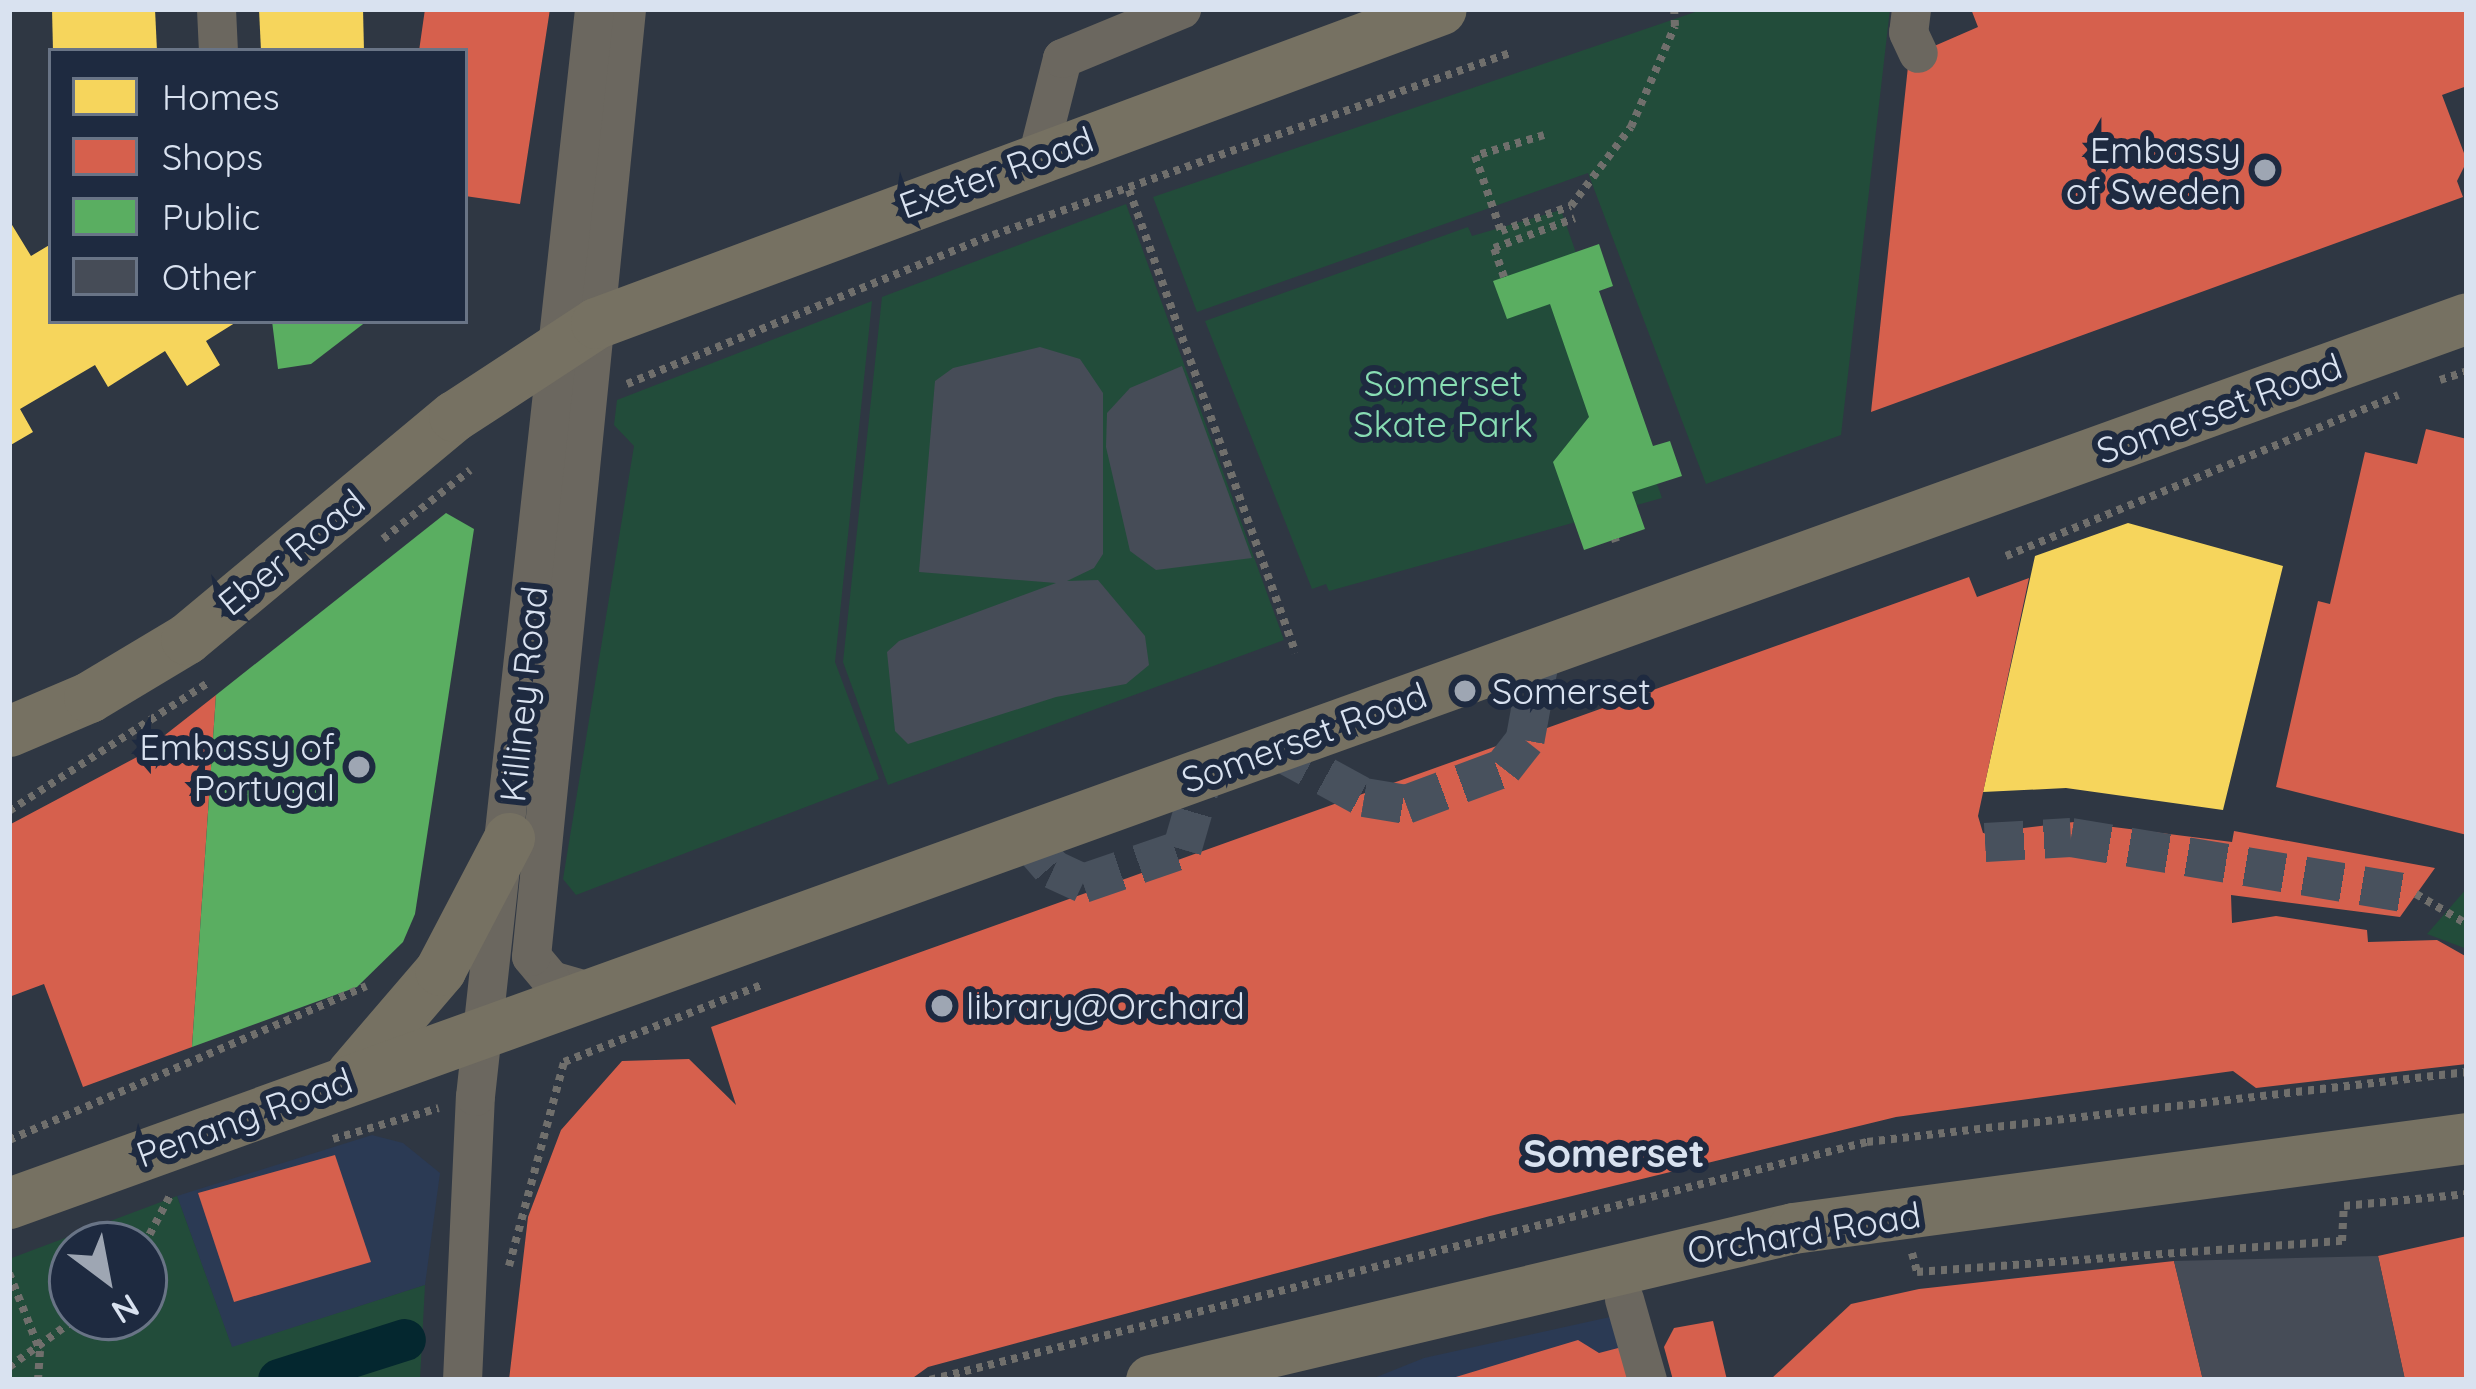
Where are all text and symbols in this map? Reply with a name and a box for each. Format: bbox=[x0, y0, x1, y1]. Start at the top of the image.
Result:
legend bbox=[48, 48, 468, 324]
text: Homes bbox=[162, 74, 280, 119]
street label: Exeter Road bbox=[893, 117, 1099, 227]
place label: Embassy of Sweden bbox=[2066, 127, 2241, 212]
text: Shops bbox=[162, 134, 263, 179]
marker: Embassy of Sweden bbox=[2252, 157, 2278, 183]
text: Public bbox=[162, 194, 260, 239]
text: Other bbox=[162, 254, 256, 299]
street label: Somerset Road bbox=[2091, 344, 2347, 472]
park label: Somerset Skate Park bbox=[1353, 360, 1533, 445]
street label: Eber Road bbox=[209, 480, 373, 624]
street label: Killiney Road bbox=[490, 584, 556, 804]
place label: Somerset bbox=[1492, 669, 1650, 713]
street label: Somerset Road bbox=[1176, 673, 1432, 801]
marker: Somerset bbox=[1449, 675, 1481, 707]
place label: Embassy of Portugal bbox=[139, 724, 335, 809]
marker: Embassy of Portugal bbox=[346, 754, 372, 780]
place label: library@Orchard bbox=[966, 984, 1245, 1028]
marker: library@Orchard bbox=[929, 993, 955, 1019]
street label: Penang Road bbox=[130, 1058, 358, 1176]
district label: Somerset bbox=[1523, 1130, 1705, 1176]
street label: Orchard Road bbox=[1684, 1192, 1924, 1272]
north arrow bbox=[48, 1221, 168, 1341]
text: N bbox=[105, 1286, 147, 1333]

